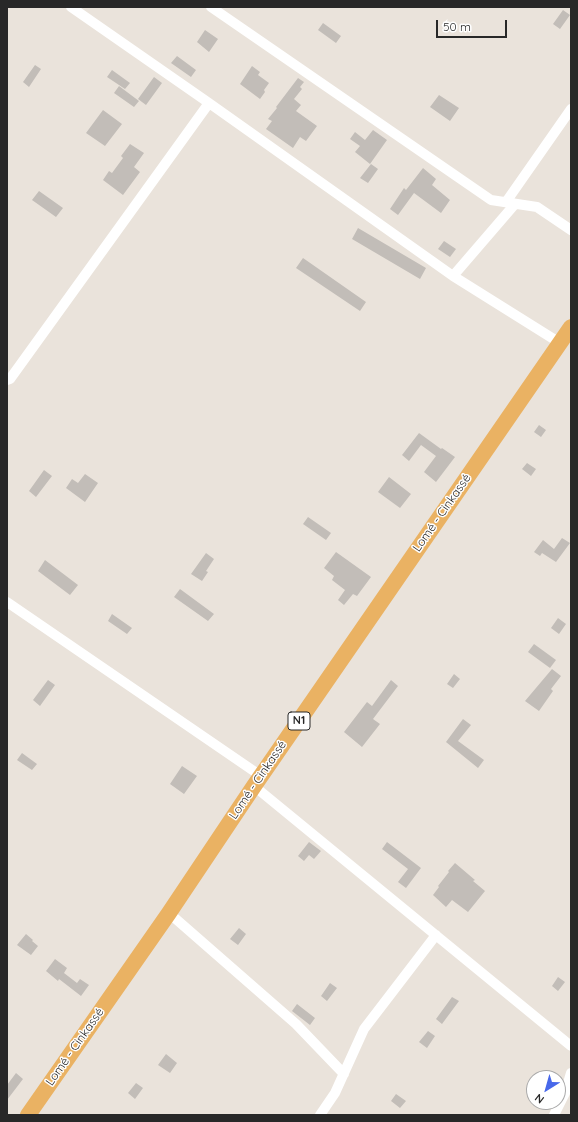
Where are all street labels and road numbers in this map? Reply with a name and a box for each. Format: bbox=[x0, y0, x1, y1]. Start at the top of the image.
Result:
street label: Lomé - Cinkassé bbox=[410, 471, 474, 555]
road number: N1 bbox=[288, 712, 310, 730]
street label: Lomé - Cinkassé bbox=[226, 738, 290, 822]
street label: Lomé - Cinkassé bbox=[43, 1005, 107, 1089]

